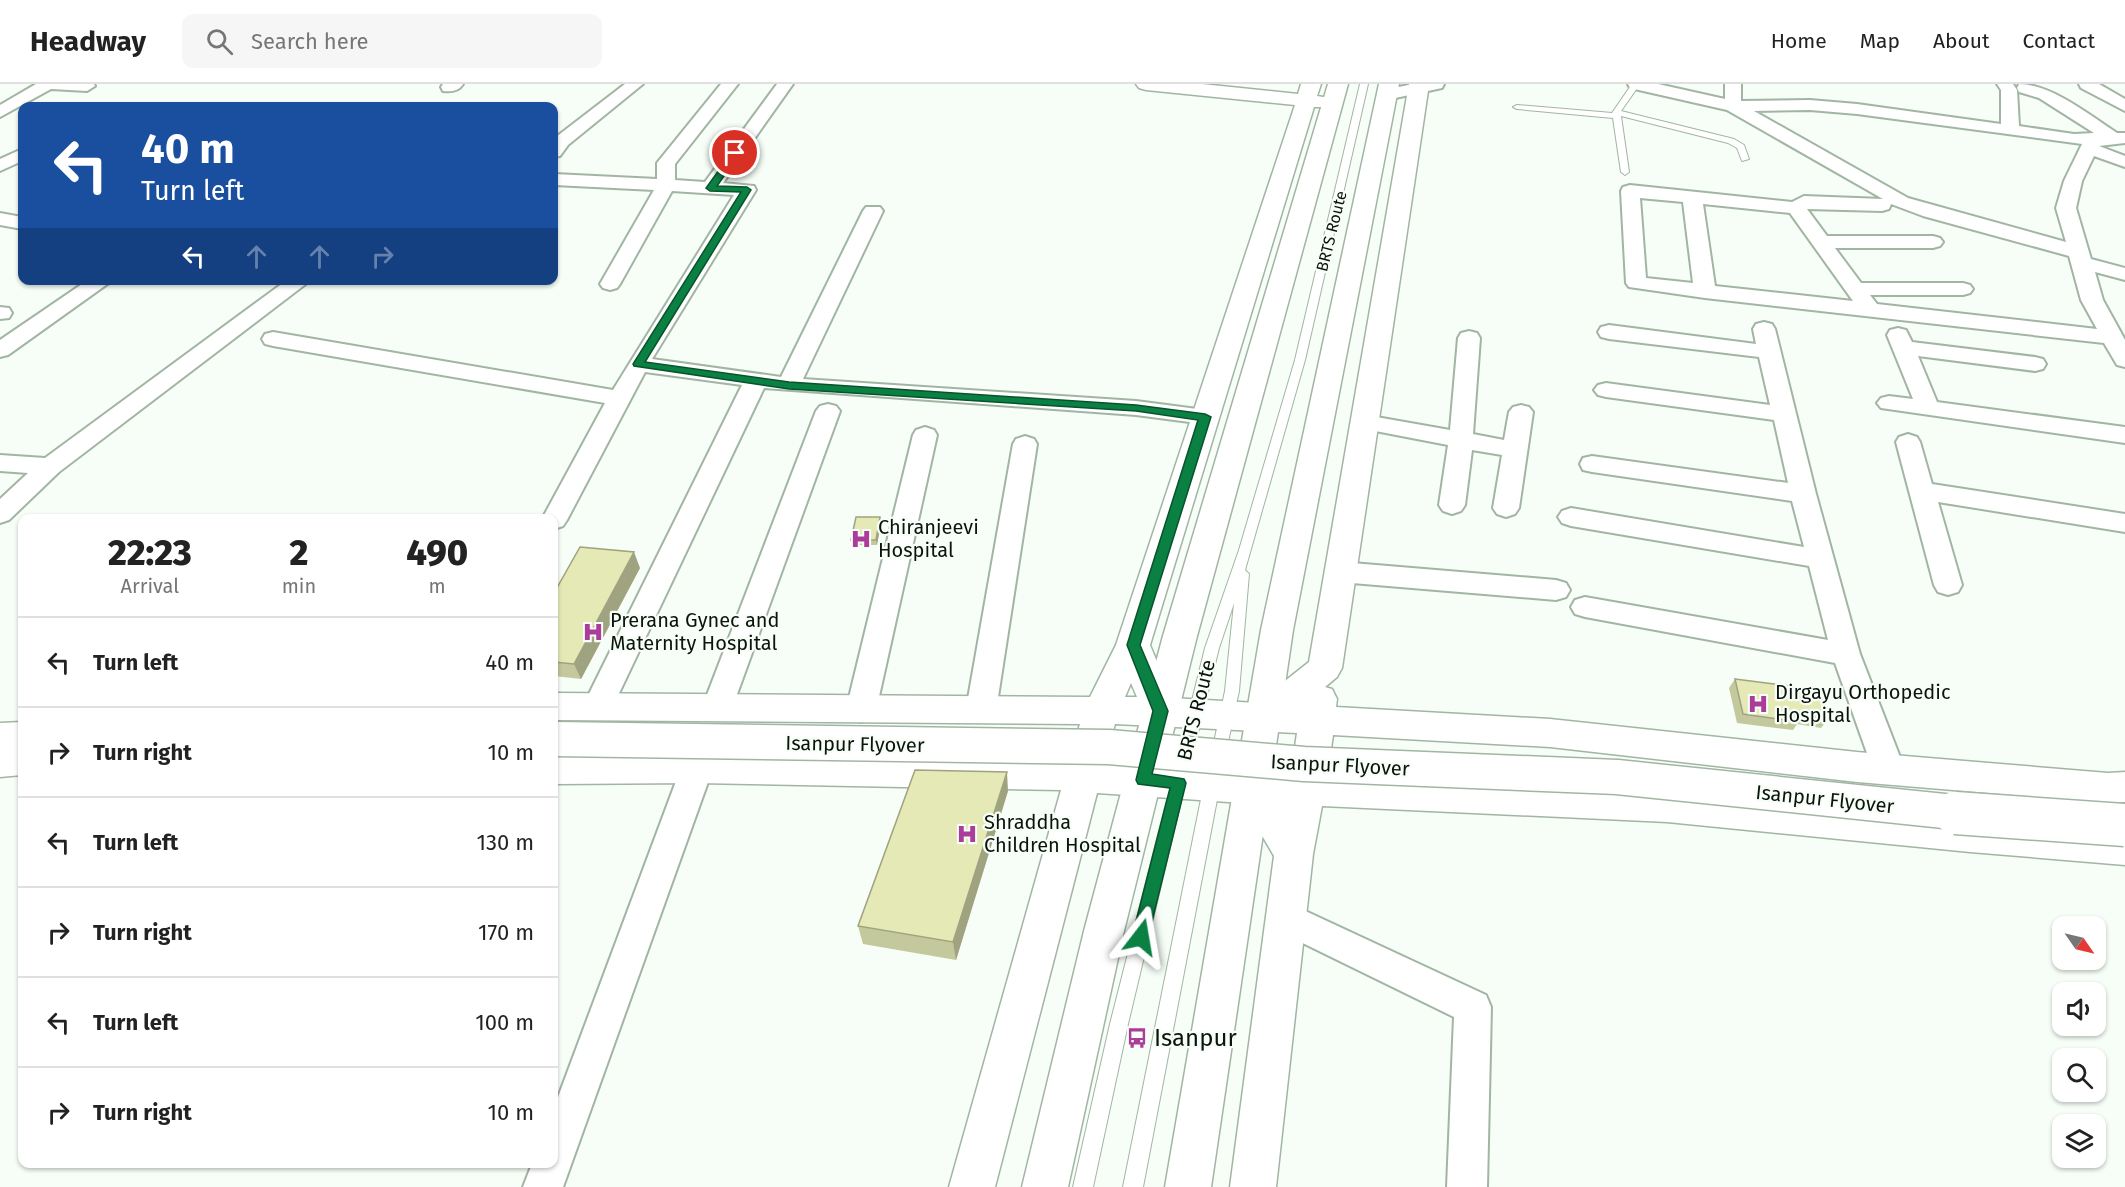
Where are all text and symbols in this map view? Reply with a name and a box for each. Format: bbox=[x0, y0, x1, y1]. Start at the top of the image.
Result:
search box bbox=[182, 14, 602, 68]
text: Headway bbox=[30, 25, 146, 58]
icon: search bbox=[203, 25, 236, 58]
text: Search here bbox=[251, 28, 369, 55]
text: Home bbox=[1771, 28, 1827, 54]
text: Map bbox=[1860, 28, 1900, 54]
text: About bbox=[1933, 28, 1990, 54]
text: Contact bbox=[2023, 28, 2095, 54]
text: 40 m bbox=[141, 124, 235, 174]
icon: left bbox=[42, 126, 120, 204]
pin bbox=[709, 127, 760, 178]
icon: arrive bbox=[718, 136, 751, 169]
text: Turn left bbox=[141, 175, 244, 207]
street label: BRTS Route bbox=[1312, 189, 1351, 273]
icon: left bbox=[177, 240, 210, 273]
icon: ahead bbox=[240, 240, 273, 273]
icon: ahead bbox=[303, 240, 336, 273]
icon: right bbox=[366, 240, 399, 273]
place label: Chiranjeevi Hospital bbox=[878, 515, 979, 562]
hospital icon: Chiranjeevi Hospital bbox=[849, 527, 873, 551]
text: 22:23 bbox=[108, 531, 192, 575]
text: 2 bbox=[290, 531, 308, 575]
text: 490 bbox=[406, 531, 468, 575]
text: Arrival bbox=[121, 574, 179, 598]
text: min bbox=[282, 574, 316, 598]
text: m bbox=[429, 574, 446, 598]
place label: Prerana Gynec and Maternity Hospital bbox=[610, 608, 780, 655]
hospital icon: Prerana Gynec and Maternity Hospital bbox=[581, 620, 605, 644]
icon: left bbox=[42, 646, 75, 679]
text: Turn left bbox=[93, 649, 178, 676]
text: 40 m bbox=[485, 649, 534, 676]
street label: BRTS Route bbox=[1172, 657, 1220, 763]
place label: Dirgayu Orthopedic Hospital bbox=[1775, 680, 1950, 727]
hospital icon: Dirgayu Orthopedic Hospital bbox=[1746, 692, 1770, 716]
street label: Isanpur Flyover bbox=[785, 731, 925, 757]
icon: right bbox=[42, 736, 75, 769]
text: Turn right bbox=[93, 739, 192, 766]
text: 10 m bbox=[488, 739, 534, 766]
street label: Isanpur Flyover bbox=[1270, 749, 1410, 781]
street label: Isanpur Flyover bbox=[1755, 780, 1896, 818]
place label: Shraddha Children Hospital bbox=[984, 810, 1141, 857]
hospital icon: Shraddha Children Hospital bbox=[955, 822, 979, 846]
icon: left bbox=[42, 826, 75, 859]
text: Turn left bbox=[93, 829, 178, 856]
text: 130 m bbox=[477, 829, 534, 856]
position arrow bbox=[1109, 905, 1173, 969]
icon: right bbox=[42, 916, 75, 949]
north arrow bbox=[2052, 916, 2106, 970]
map controls bbox=[2052, 916, 2106, 1168]
text: Turn right bbox=[93, 919, 192, 946]
text: 170 m bbox=[478, 919, 534, 946]
button: sound bbox=[2052, 982, 2106, 1036]
icon: left bbox=[42, 1006, 75, 1039]
text: Turn left bbox=[93, 1009, 178, 1036]
text: 100 m bbox=[475, 1009, 534, 1036]
place label: Isanpur bbox=[1154, 1024, 1237, 1052]
bus stop icon: Isanpur bbox=[1125, 1026, 1149, 1050]
button: search bbox=[2052, 1048, 2106, 1102]
icon: right bbox=[42, 1096, 75, 1129]
text: Turn right bbox=[93, 1099, 192, 1126]
text: 10 m bbox=[488, 1099, 534, 1126]
button: layers bbox=[2052, 1114, 2106, 1168]

